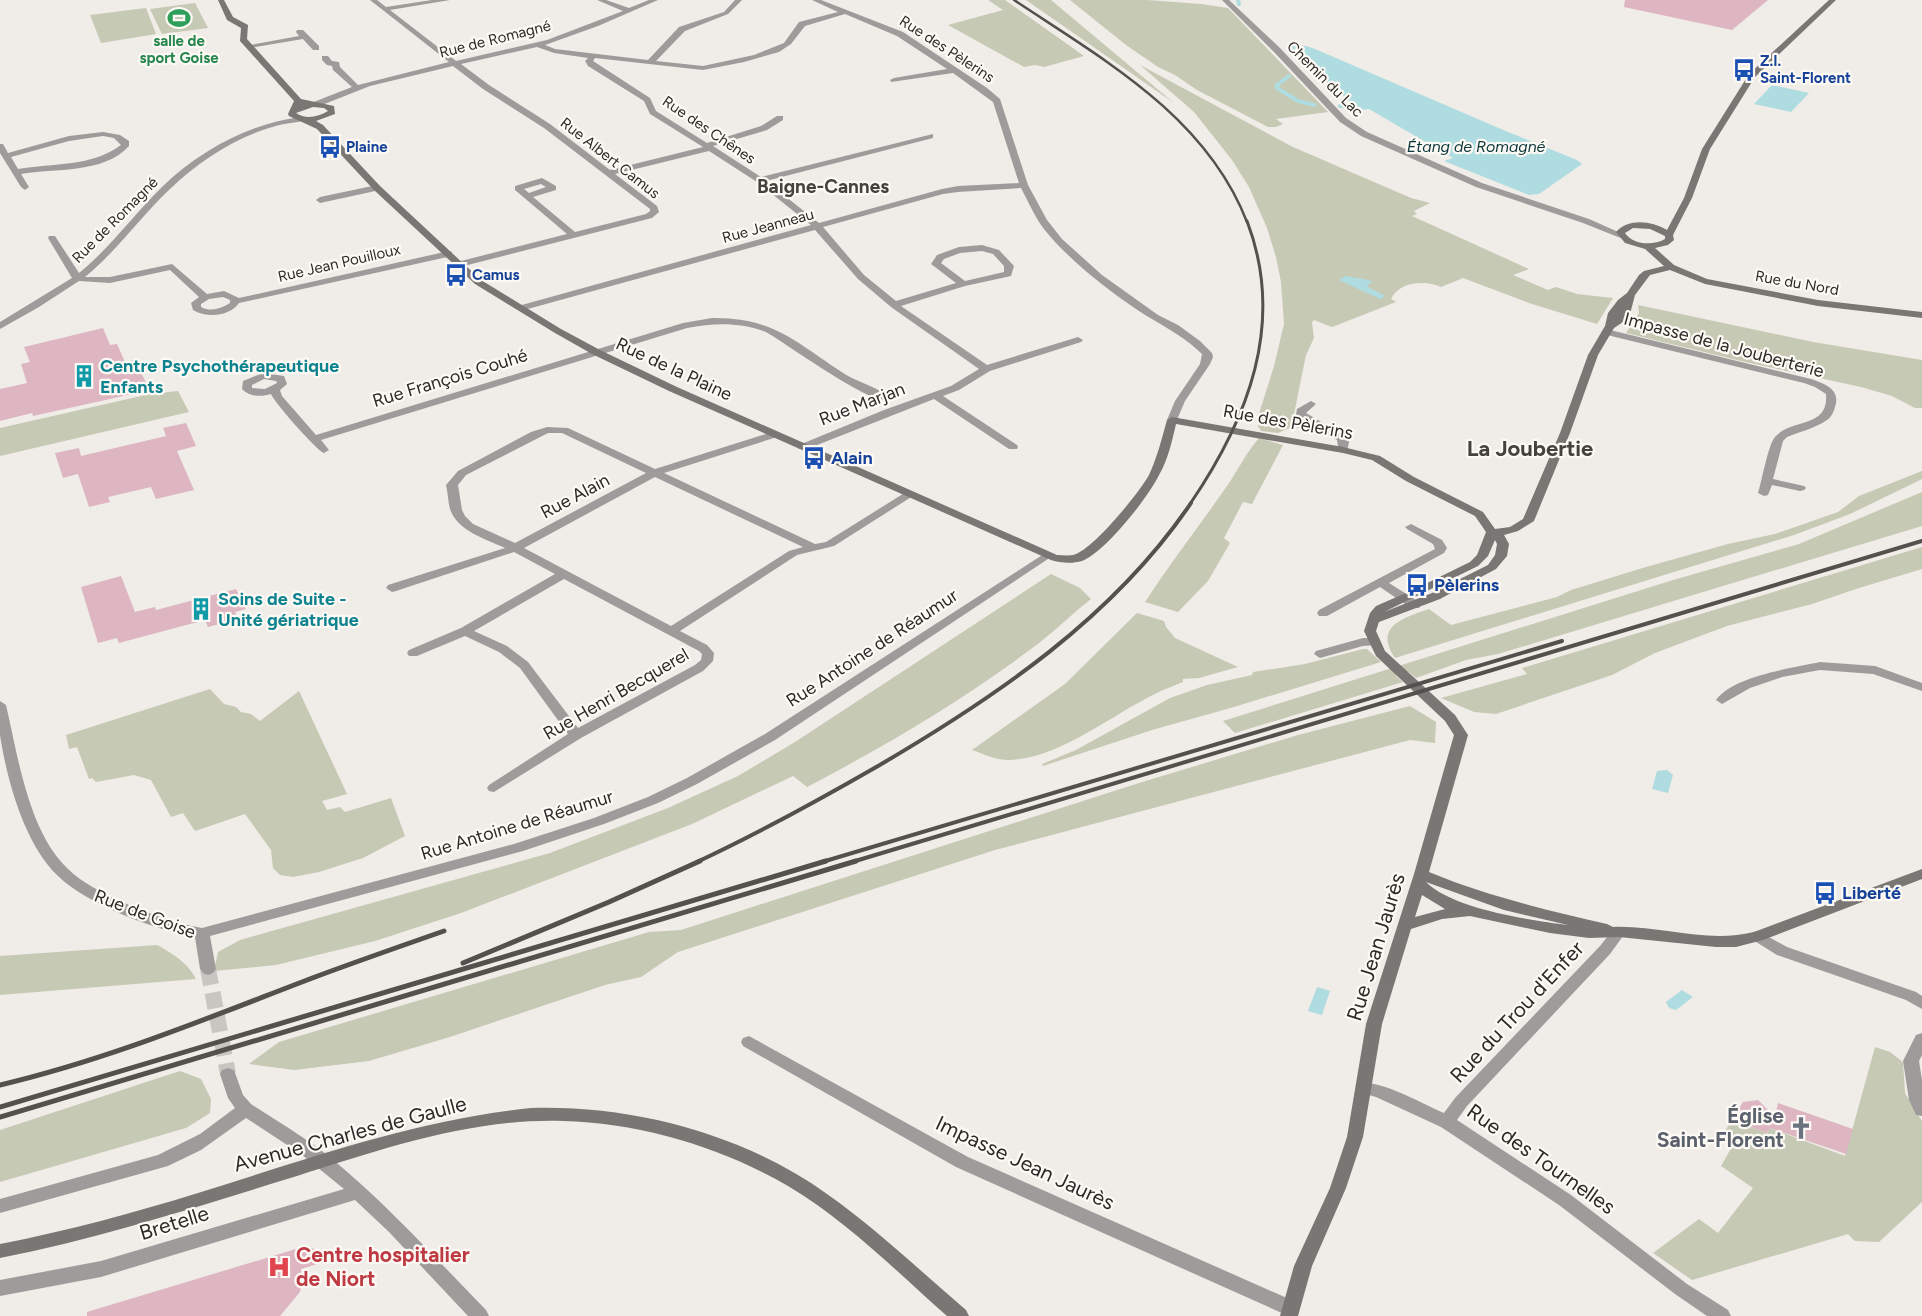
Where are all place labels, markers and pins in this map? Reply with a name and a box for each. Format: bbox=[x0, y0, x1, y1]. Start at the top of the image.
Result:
sports icon: salle de sport Goise bbox=[166, 5, 192, 31]
place label: salle de sport Goise bbox=[139, 32, 219, 67]
place label: Z.I. Saint-Florent bbox=[1760, 52, 1851, 87]
bus stop icon: Z.I. Saint-Florent bbox=[1731, 57, 1757, 83]
bus stop icon: Plaine bbox=[317, 134, 343, 160]
place label: Plaine bbox=[346, 138, 388, 156]
bus stop icon: Camus bbox=[443, 262, 469, 288]
place label: Camus bbox=[472, 266, 519, 284]
place label: Centre Psychothérapeutique Enfants bbox=[100, 355, 339, 398]
building icon: Centre Psychothérapeutique Enfants bbox=[71, 363, 97, 389]
bus stop icon: Alain bbox=[801, 445, 827, 471]
place label: Alain bbox=[831, 447, 873, 469]
bus stop icon: Pèlerins bbox=[1404, 572, 1430, 598]
place label: Pèlerins bbox=[1434, 574, 1500, 596]
place label: Soins de Suite - Unité gériatrique bbox=[218, 588, 359, 631]
building icon: Soins de Suite - Unité gériatrique bbox=[188, 596, 214, 622]
bus stop icon: Liberté bbox=[1812, 880, 1838, 906]
place label: Liberté bbox=[1842, 882, 1901, 904]
place label: Église Saint-Florent bbox=[1657, 1103, 1784, 1152]
church icon: Église Saint-Florent bbox=[1788, 1115, 1814, 1141]
place label: Centre hospitalier de Niort bbox=[296, 1242, 470, 1291]
hospital icon: Centre hospitalier de Niort bbox=[266, 1254, 292, 1280]

